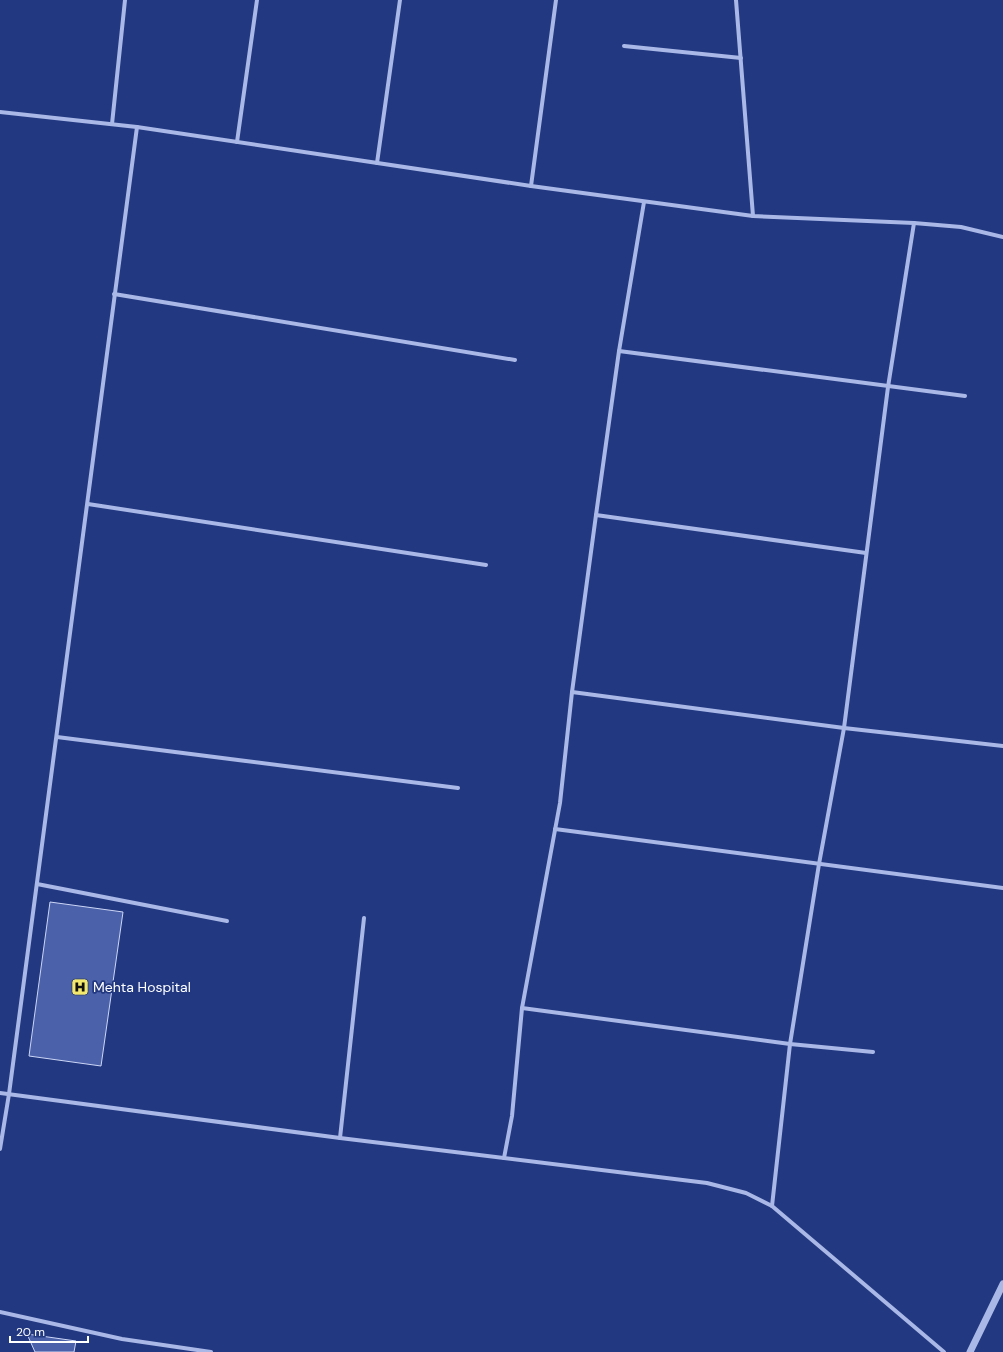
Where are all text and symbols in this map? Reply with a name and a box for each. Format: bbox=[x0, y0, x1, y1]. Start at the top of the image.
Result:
hospital icon: Mehta Hospital bbox=[70, 977, 90, 997]
place label: Mehta Hospital bbox=[93, 978, 191, 996]
scale bar bbox=[10, 1318, 88, 1344]
text: 20 m bbox=[16, 1324, 45, 1340]

